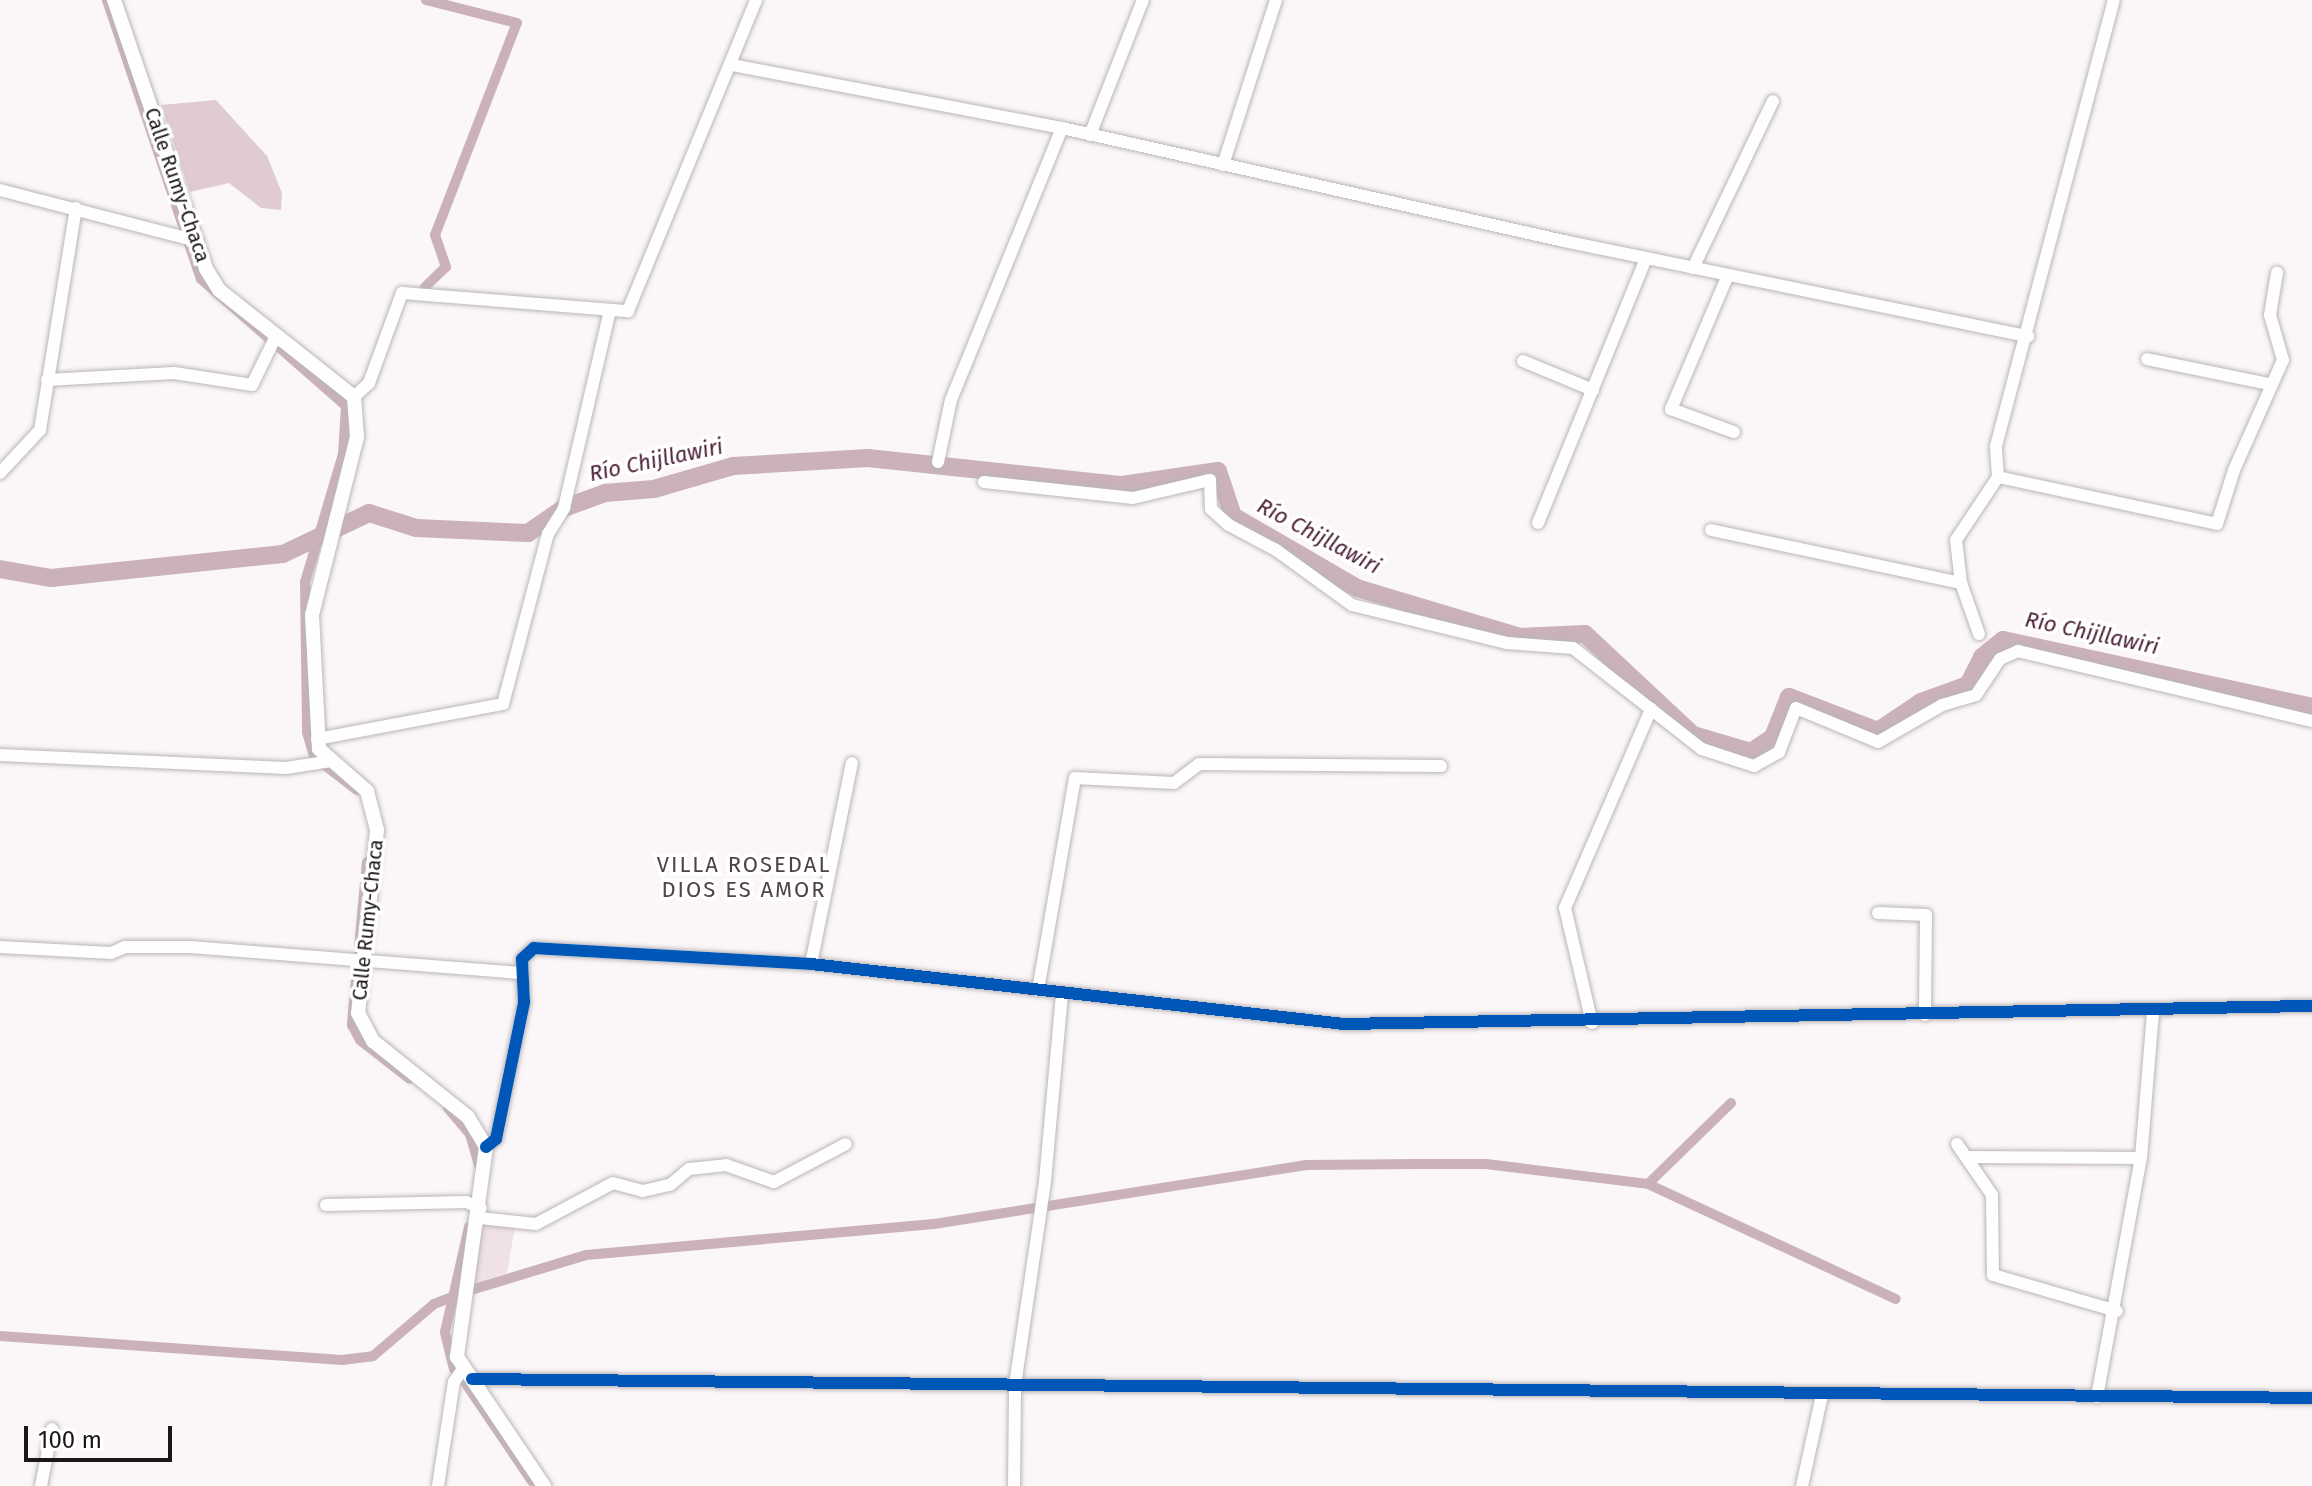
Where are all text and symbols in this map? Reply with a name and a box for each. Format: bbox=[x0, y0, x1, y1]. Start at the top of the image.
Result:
street label: Calle Rumy-Chaca bbox=[139, 105, 215, 265]
water label: Río Chijllawiri bbox=[587, 433, 725, 487]
water label: Río Chijllawiri bbox=[1253, 492, 1385, 580]
water label: Río Chijllawiri bbox=[2023, 606, 2161, 660]
street label: Calle Rumy-Chaca bbox=[348, 838, 388, 1002]
district label: VILLA ROSEDAL DIOS ES AMOR bbox=[657, 851, 831, 902]
scale bar bbox=[28, 1410, 176, 1460]
text: 100 m bbox=[38, 1426, 102, 1454]

